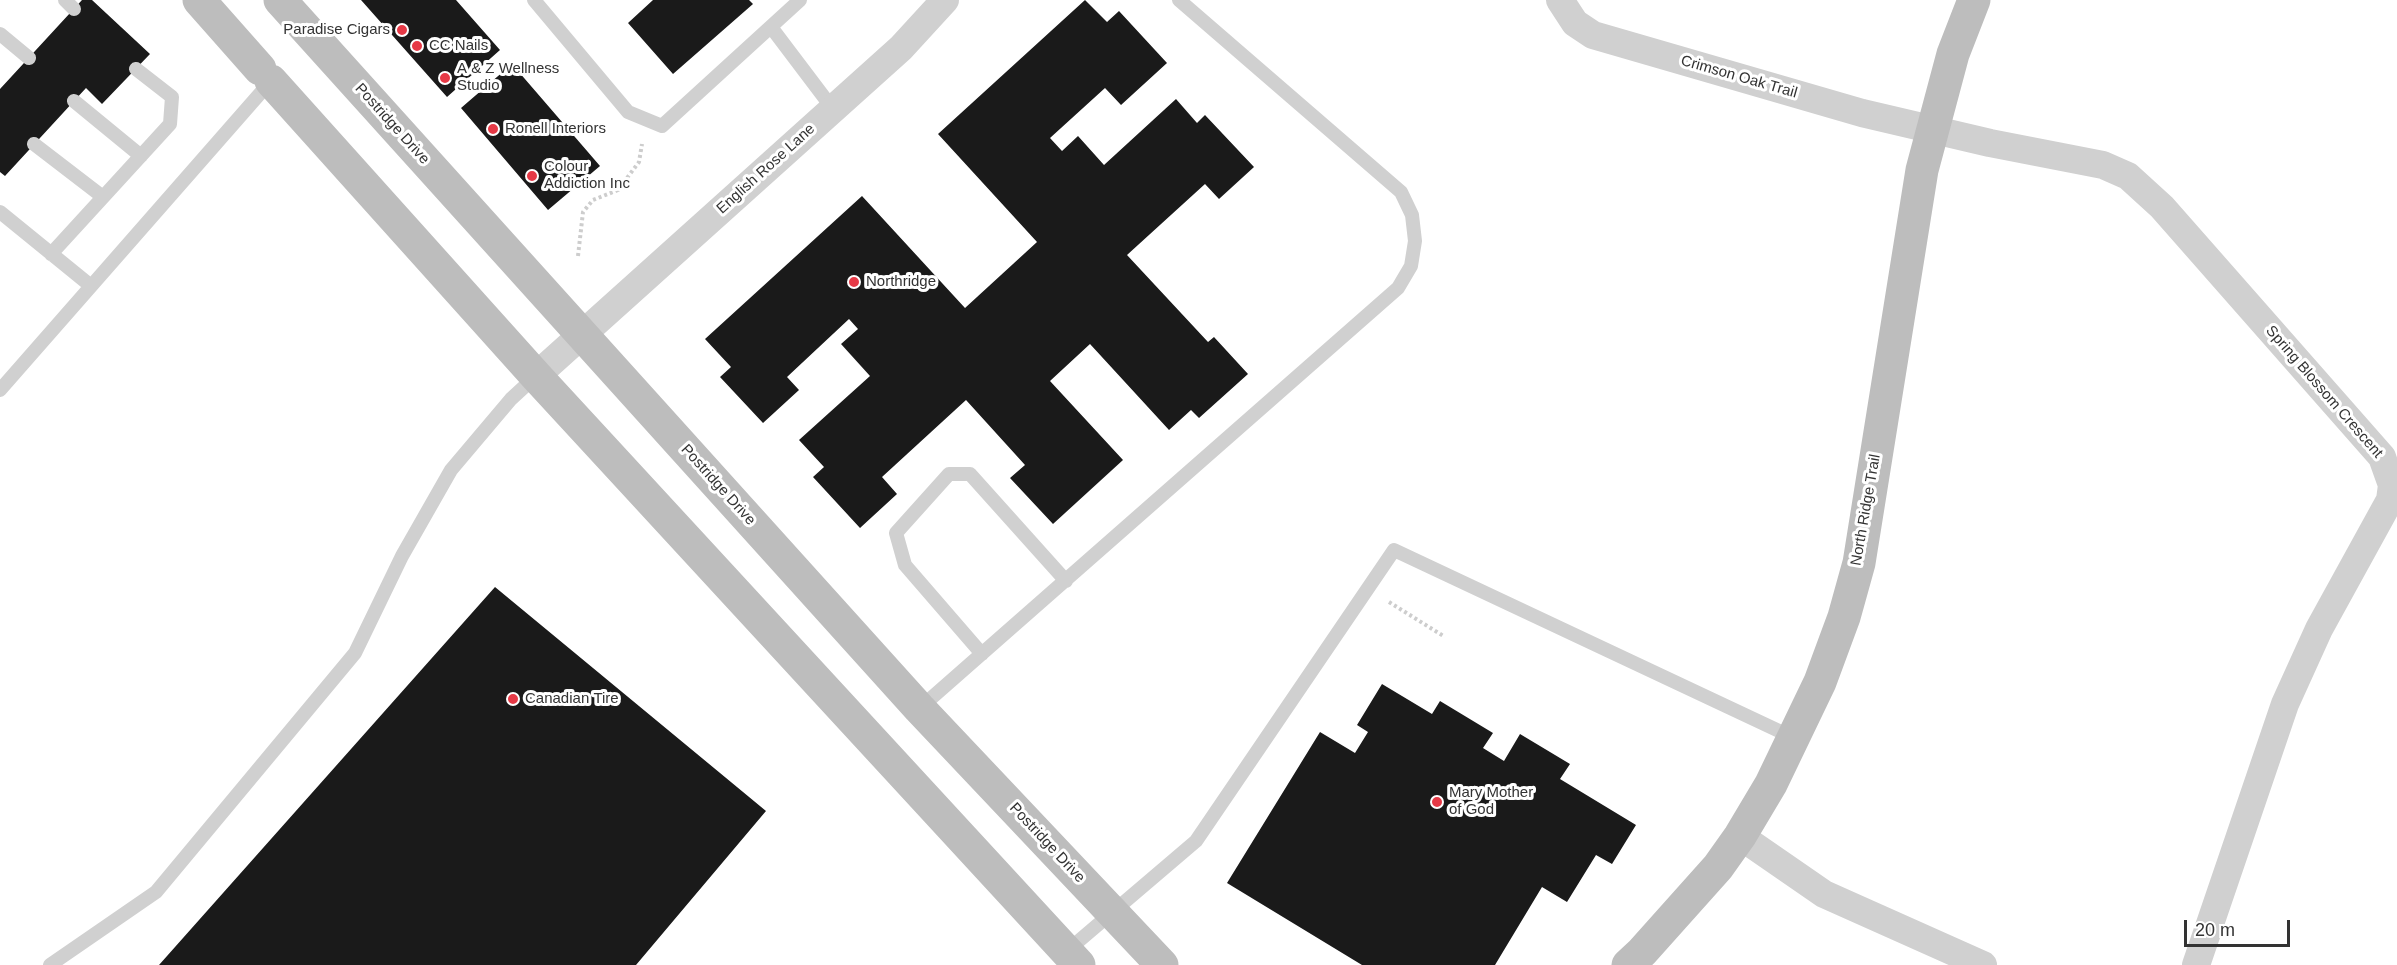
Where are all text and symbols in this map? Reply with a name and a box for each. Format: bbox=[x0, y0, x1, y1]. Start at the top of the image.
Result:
place label: Paradise Cigars bbox=[283, 21, 390, 39]
marker: Paradise Cigars bbox=[395, 23, 409, 37]
place label: CC Nails bbox=[429, 37, 488, 55]
marker: CC Nails bbox=[410, 39, 424, 53]
street label: Crimson Oak Trail bbox=[1679, 52, 1799, 102]
place label: A & Z Wellness Studio bbox=[457, 60, 559, 95]
marker: A & Z Wellness Studio bbox=[438, 71, 452, 85]
street label: Postridge Drive bbox=[351, 80, 433, 168]
place label: Ronell Interiors bbox=[505, 120, 606, 138]
street label: English Rose Lane bbox=[713, 120, 819, 218]
marker: Ronell Interiors bbox=[486, 122, 500, 136]
place label: Colour Addiction Inc bbox=[544, 158, 630, 193]
marker: Colour Addiction Inc bbox=[525, 169, 539, 183]
place label: Northridge bbox=[866, 273, 936, 291]
marker: Northridge bbox=[847, 275, 861, 289]
street label: Spring Blossom Crescent bbox=[2262, 322, 2386, 462]
street label: Postridge Drive bbox=[677, 441, 759, 529]
street label: North Ridge Trail bbox=[1847, 453, 1885, 567]
place label: Canadian Tire bbox=[525, 690, 619, 708]
marker: Canadian Tire bbox=[506, 692, 520, 706]
place label: Mary Mother of God bbox=[1449, 784, 1533, 819]
marker: Mary Mother of God bbox=[1430, 795, 1444, 809]
street label: Postridge Drive bbox=[1005, 799, 1089, 887]
scale bar bbox=[2187, 908, 2294, 946]
text: 20 m bbox=[2195, 920, 2235, 940]

